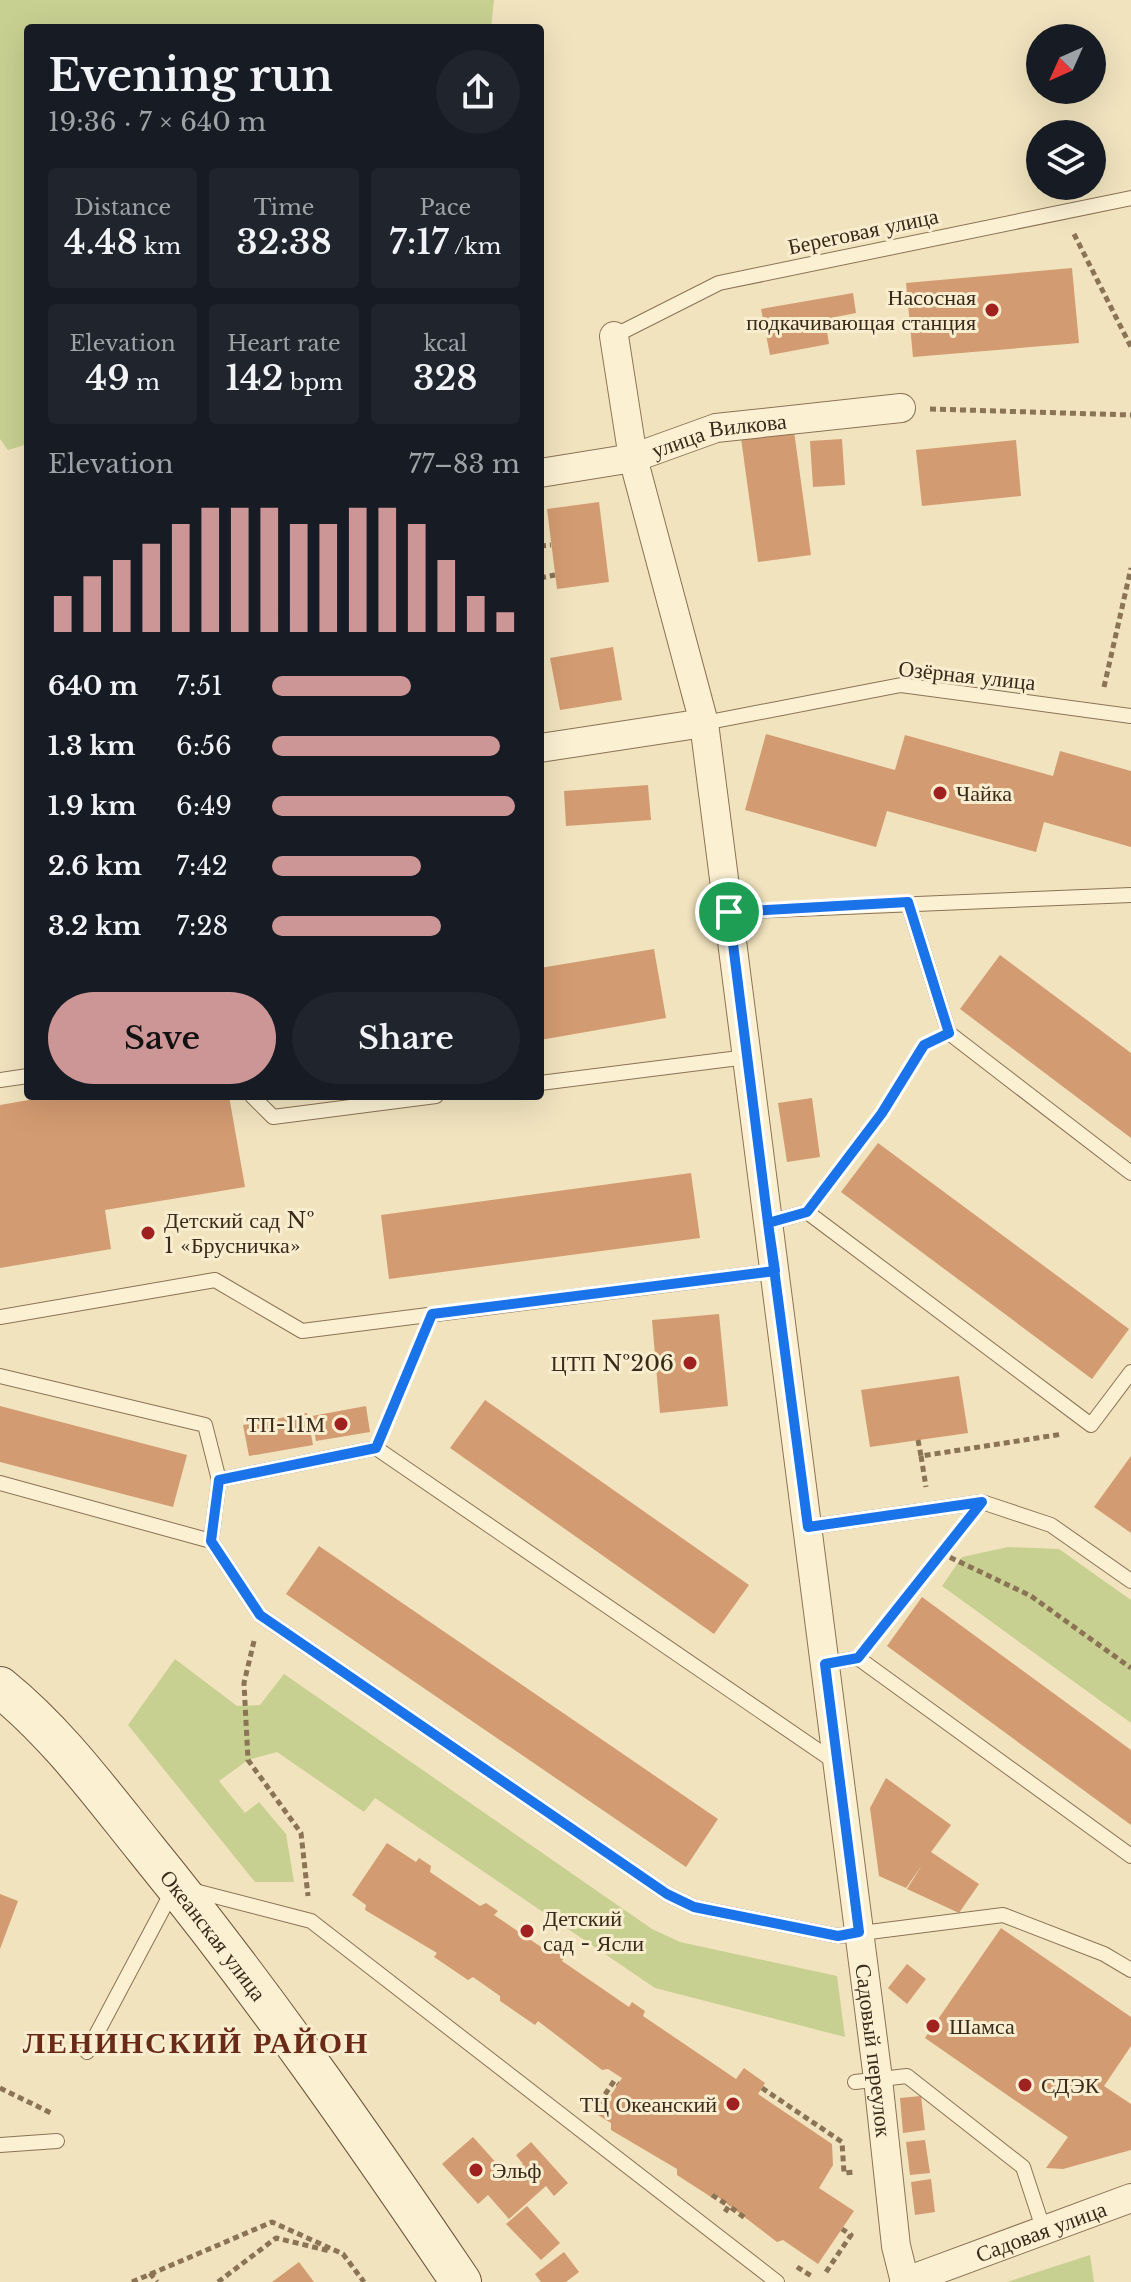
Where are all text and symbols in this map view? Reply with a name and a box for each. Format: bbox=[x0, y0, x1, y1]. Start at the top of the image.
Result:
north arrow bbox=[1026, 24, 1106, 104]
map controls bbox=[1026, 24, 1106, 200]
text: Evening run bbox=[48, 48, 333, 103]
button: share bbox=[436, 50, 520, 134]
text: 19:36 · 7 × 640 m bbox=[48, 106, 266, 138]
button: layers bbox=[1026, 120, 1106, 200]
text: Distance bbox=[74, 194, 171, 221]
text: Time bbox=[254, 194, 314, 221]
text: Pace bbox=[420, 194, 471, 221]
street label: Береговая улица bbox=[785, 202, 941, 261]
text: 4.48 bbox=[64, 221, 138, 263]
text: 32:38 bbox=[236, 221, 332, 263]
text: 7:17 bbox=[389, 221, 449, 263]
text: km bbox=[138, 233, 181, 260]
text: /km bbox=[449, 233, 501, 260]
place label: Насосная подкачивающая станция bbox=[746, 284, 976, 336]
marker: Насосная подкачивающая станция bbox=[983, 301, 1001, 319]
text: Elevation bbox=[70, 330, 176, 357]
text: Heart rate bbox=[227, 330, 341, 357]
text: kcal bbox=[423, 330, 467, 357]
text: 49 bbox=[86, 357, 130, 399]
text: 142 bbox=[225, 357, 284, 399]
text: 328 bbox=[413, 357, 478, 399]
text: m bbox=[130, 369, 160, 396]
text: bpm bbox=[284, 369, 343, 396]
street label: улица Вилкова bbox=[648, 407, 788, 464]
text: Elevation bbox=[48, 448, 174, 480]
text: 77–83 m bbox=[408, 448, 520, 480]
street label: Озёрная улица bbox=[897, 655, 1037, 696]
text: 640 m bbox=[48, 670, 138, 702]
text: 7:51 bbox=[176, 670, 223, 702]
text: 1.3 km bbox=[48, 730, 136, 762]
text: 6:56 bbox=[176, 730, 232, 762]
place label: Чайка bbox=[956, 780, 1012, 807]
marker: Чайка bbox=[931, 784, 949, 802]
text: 1.9 km bbox=[48, 790, 137, 822]
text: 6:49 bbox=[176, 790, 232, 822]
text: 2.6 km bbox=[48, 850, 142, 882]
text: 7:42 bbox=[176, 850, 228, 882]
pin bbox=[695, 878, 763, 946]
icon: arrive bbox=[707, 890, 751, 934]
text: 3.2 km bbox=[48, 910, 141, 942]
text: 7:28 bbox=[176, 910, 228, 942]
button: Save bbox=[48, 992, 276, 1084]
button: Share bbox=[292, 992, 520, 1084]
place label: Детский сад № 1 «Брусничка» bbox=[164, 1207, 315, 1259]
marker: Детский сад № 1 «Брусничка» bbox=[139, 1224, 157, 1242]
place label: ЦТП №206 bbox=[551, 1350, 674, 1377]
marker: ЦТП №206 bbox=[681, 1354, 699, 1372]
place label: ТП-11М bbox=[246, 1411, 325, 1438]
marker: ТП-11М bbox=[332, 1415, 350, 1433]
street label: Океанская улица bbox=[154, 1864, 272, 2007]
place label: Детский сад - Ясли bbox=[543, 1905, 644, 1957]
marker: Детский сад - Ясли bbox=[518, 1922, 536, 1940]
street label: Садовый переулок bbox=[849, 1962, 897, 2139]
place label: Шамса bbox=[949, 2013, 1015, 2040]
marker: Шамса bbox=[924, 2017, 942, 2035]
district label: ЛЕНИНСКИЙ РАЙОН bbox=[23, 2024, 369, 2061]
place label: СДЭК bbox=[1041, 2072, 1100, 2099]
marker: СДЭК bbox=[1016, 2076, 1034, 2094]
place label: ТЦ Океанский bbox=[580, 2091, 717, 2118]
marker: ТЦ Океанский bbox=[724, 2095, 742, 2113]
place label: Эльф bbox=[492, 2157, 542, 2184]
marker: Эльф bbox=[467, 2161, 485, 2179]
street label: Садовая улица bbox=[972, 2195, 1110, 2268]

